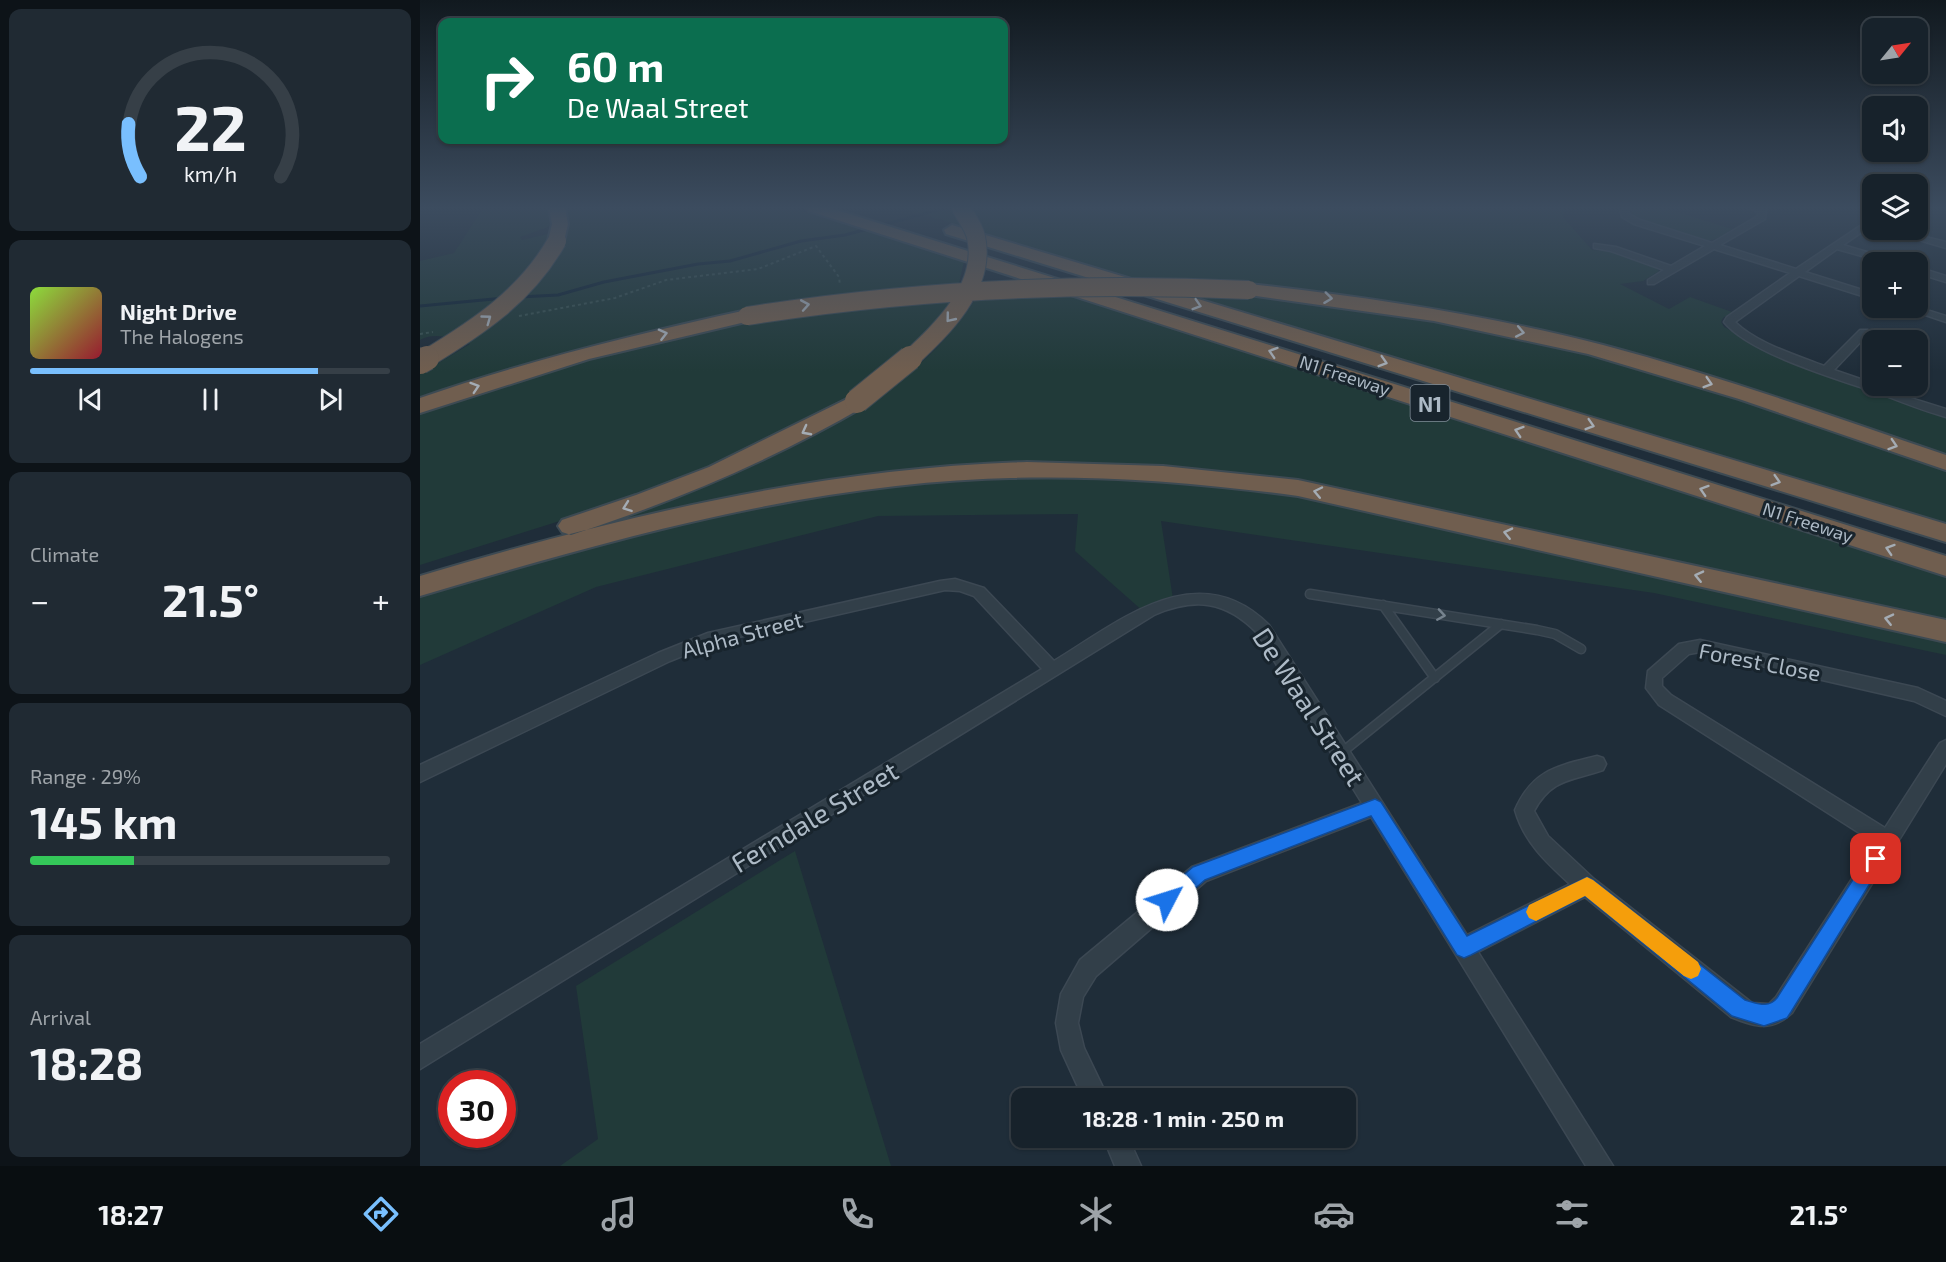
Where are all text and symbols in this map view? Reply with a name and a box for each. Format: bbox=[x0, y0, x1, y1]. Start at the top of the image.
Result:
north arrow bbox=[1862, 18, 1928, 84]
map controls bbox=[1862, 18, 1928, 396]
text: 60 m bbox=[567, 40, 664, 90]
icon: right bbox=[468, 42, 546, 120]
text: 22 bbox=[174, 89, 246, 164]
text: De Waal Street bbox=[567, 91, 748, 123]
button: sound bbox=[1862, 96, 1928, 162]
text: km/h bbox=[183, 162, 237, 187]
button: layers bbox=[1862, 174, 1928, 240]
button: + bbox=[1862, 252, 1928, 318]
one-way arrow bbox=[1323, 292, 1332, 304]
text: Night Drive bbox=[120, 298, 237, 324]
one-way arrow bbox=[1191, 298, 1202, 310]
one-way arrow bbox=[800, 300, 809, 312]
one-way arrow bbox=[947, 311, 958, 322]
one-way arrow bbox=[480, 315, 491, 326]
text: The Halogens bbox=[120, 324, 244, 348]
one-way arrow bbox=[1515, 325, 1525, 338]
one-way arrow bbox=[658, 328, 668, 341]
button: − bbox=[1862, 330, 1928, 396]
one-way arrow bbox=[1268, 347, 1279, 360]
street label: N1 Freeway bbox=[1297, 350, 1393, 400]
one-way arrow bbox=[1377, 355, 1388, 367]
one-way arrow bbox=[1702, 376, 1713, 388]
one-way arrow bbox=[469, 381, 480, 394]
icon: previous bbox=[74, 383, 107, 416]
icon: pause bbox=[194, 383, 227, 416]
icon: next bbox=[314, 383, 347, 416]
road number: N1 bbox=[1410, 385, 1450, 421]
one-way arrow bbox=[1584, 418, 1595, 430]
one-way arrow bbox=[802, 424, 813, 435]
one-way arrow bbox=[1514, 425, 1525, 438]
one-way arrow bbox=[1887, 437, 1898, 450]
one-way arrow bbox=[1771, 474, 1781, 487]
one-way arrow bbox=[1699, 484, 1710, 497]
one-way arrow bbox=[1313, 486, 1323, 499]
street label: N1 Freeway bbox=[1760, 497, 1856, 547]
one-way arrow bbox=[622, 500, 633, 513]
one-way arrow bbox=[1504, 528, 1514, 541]
text: Climate bbox=[30, 542, 99, 566]
one-way arrow bbox=[1885, 543, 1896, 556]
one-way arrow bbox=[1694, 570, 1704, 583]
text: 21.5° bbox=[162, 572, 259, 626]
text: − bbox=[30, 580, 49, 620]
text: + bbox=[372, 580, 390, 620]
street label: Alpha Street bbox=[679, 605, 805, 663]
one-way arrow bbox=[1437, 608, 1446, 620]
one-way arrow bbox=[1884, 613, 1894, 626]
street label: De Waal Street bbox=[1247, 621, 1373, 791]
street label: Forest Close bbox=[1697, 636, 1823, 686]
street label: Ferndale Street bbox=[725, 754, 903, 878]
text: Range · 29% bbox=[30, 764, 141, 788]
text: 145 km bbox=[30, 794, 177, 848]
pin bbox=[1850, 833, 1901, 884]
icon: arrive bbox=[1859, 842, 1892, 875]
position arrow bbox=[1135, 868, 1199, 932]
text: Arrival bbox=[30, 1005, 91, 1029]
text: 18:28 bbox=[30, 1035, 143, 1089]
speed limit sign: 30 bbox=[438, 1070, 516, 1148]
text: 18:28 · 1 min · 250 m bbox=[1083, 1105, 1284, 1131]
icon: directions bbox=[360, 1193, 402, 1235]
icon: music bbox=[598, 1193, 640, 1235]
icon: phone bbox=[836, 1193, 878, 1235]
icon: climate bbox=[1075, 1193, 1117, 1235]
icon: car bbox=[1313, 1193, 1355, 1235]
icon: filters bbox=[1551, 1193, 1593, 1235]
text: 18:27 bbox=[98, 1198, 164, 1230]
text: 21.5° bbox=[1790, 1198, 1848, 1230]

